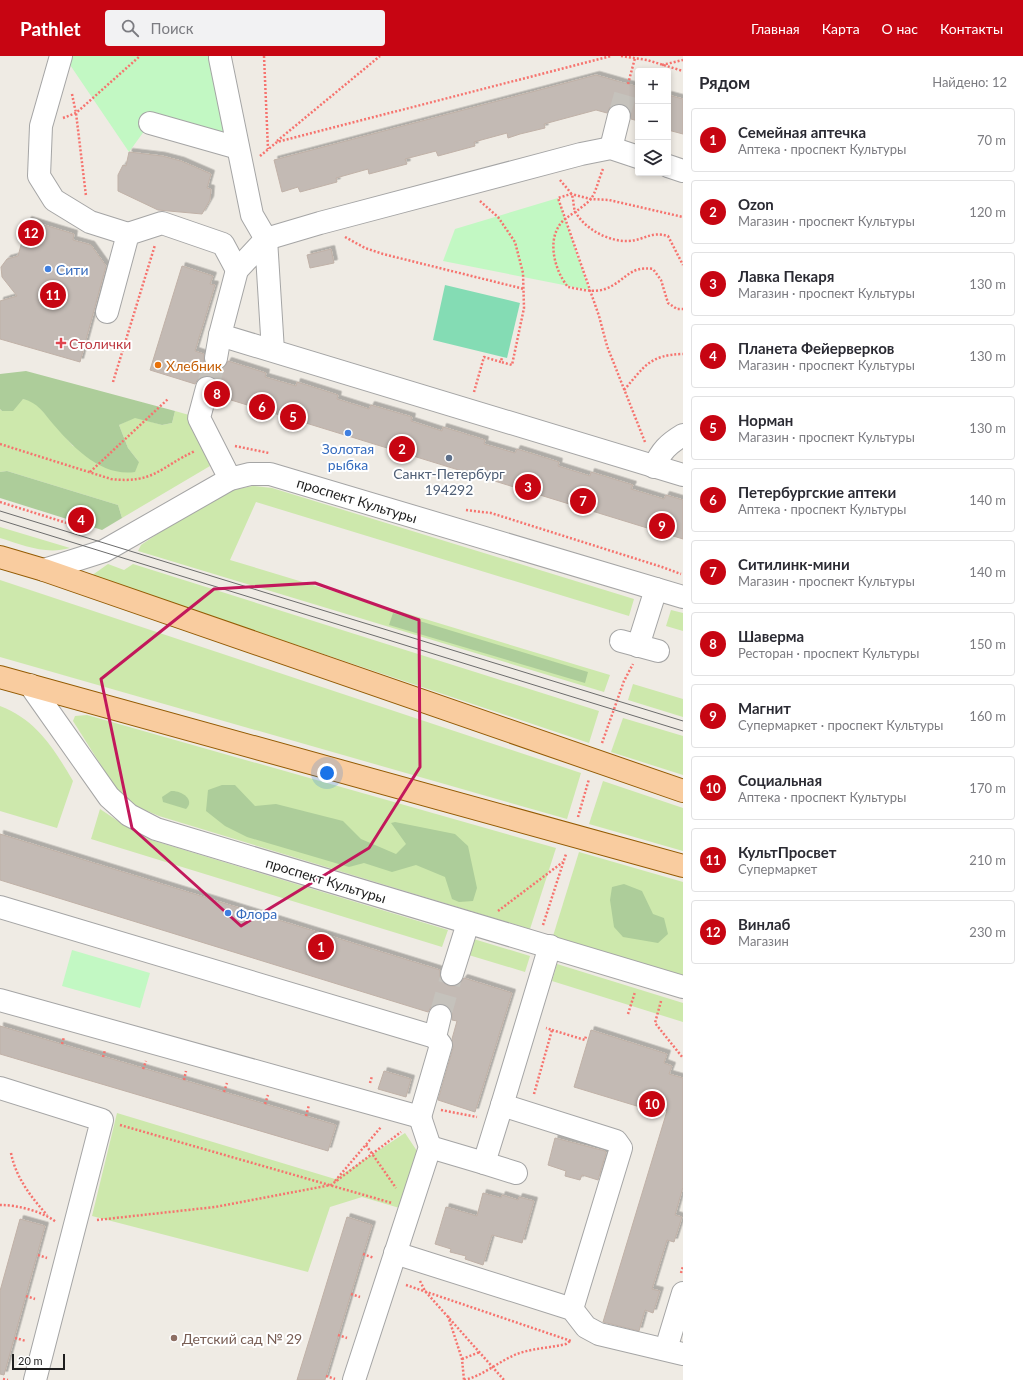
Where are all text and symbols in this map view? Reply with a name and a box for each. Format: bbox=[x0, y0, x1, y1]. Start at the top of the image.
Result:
search box bbox=[105, 10, 385, 46]
text: Pathlet bbox=[20, 17, 81, 40]
icon: search bbox=[119, 17, 141, 39]
text: Поиск bbox=[151, 19, 193, 37]
text: Главная bbox=[751, 20, 800, 37]
text: Карта bbox=[822, 20, 860, 37]
text: О нас bbox=[882, 20, 918, 37]
text: Контакты bbox=[940, 20, 1003, 37]
map controls bbox=[635, 68, 671, 176]
button: + bbox=[635, 68, 671, 104]
text: Рядом bbox=[699, 72, 750, 93]
text: Найдено: 12 bbox=[932, 74, 1007, 90]
button: − bbox=[635, 104, 671, 140]
text: Семейная аптечка bbox=[738, 123, 866, 141]
text: 1 bbox=[709, 132, 717, 148]
text: 70 m bbox=[977, 132, 1006, 148]
button: layers bbox=[635, 140, 671, 176]
text: Аптека · проспект Культуры bbox=[738, 141, 906, 157]
text: Ozon bbox=[738, 195, 774, 213]
text: 2 bbox=[709, 204, 717, 220]
text: 120 m bbox=[969, 204, 1006, 220]
text: Магазин · проспект Культуры bbox=[738, 213, 915, 229]
pin: 12 bbox=[18, 218, 44, 248]
place label: Сити bbox=[56, 261, 89, 278]
marker: Сити bbox=[43, 264, 53, 274]
text: Лавка Пекаря bbox=[738, 267, 834, 285]
text: 3 bbox=[709, 276, 717, 292]
text: 130 m bbox=[969, 276, 1006, 292]
pin: 11 bbox=[40, 280, 66, 310]
text: Магазин · проспект Культуры bbox=[738, 285, 915, 301]
place label: Столички bbox=[69, 335, 131, 352]
marker: Столички bbox=[56, 338, 66, 348]
text: Планета Фейерверков bbox=[738, 339, 894, 357]
text: 4 bbox=[709, 348, 717, 364]
text: 130 m bbox=[969, 348, 1006, 364]
place label: Хлебник bbox=[166, 357, 223, 374]
text: Магазин · проспект Культуры bbox=[738, 357, 915, 373]
marker: Хлебник bbox=[153, 360, 163, 370]
pin: 8 bbox=[204, 379, 230, 409]
pin: 6 bbox=[249, 392, 275, 422]
pin: 5 bbox=[280, 402, 306, 432]
text: Норман bbox=[738, 411, 793, 429]
text: 5 bbox=[709, 420, 717, 436]
text: 130 m bbox=[969, 420, 1006, 436]
marker: Золотая рыбка bbox=[343, 428, 353, 438]
text: Магазин · проспект Культуры bbox=[738, 429, 915, 445]
pin: 2 bbox=[389, 434, 415, 464]
place label: Золотая рыбка bbox=[322, 440, 374, 473]
marker: Санкт-Петербург 194292 bbox=[444, 453, 454, 463]
place label: Санкт-Петербург 194292 bbox=[393, 465, 505, 498]
pin: 3 bbox=[515, 472, 541, 502]
street label: проспект Культуры bbox=[295, 474, 419, 526]
text: Петербургские аптеки bbox=[738, 483, 896, 501]
pin: 7 bbox=[570, 486, 596, 516]
text: 6 bbox=[709, 492, 717, 508]
text: 140 m bbox=[969, 492, 1006, 508]
text: Аптека · проспект Культуры bbox=[738, 501, 906, 517]
pin: 4 bbox=[68, 505, 94, 535]
pin: 9 bbox=[649, 511, 675, 541]
text: Ситилинк-мини bbox=[738, 555, 850, 573]
text: 7 bbox=[709, 564, 717, 580]
text: 140 m bbox=[969, 564, 1006, 580]
text: Магазин · проспект Культуры bbox=[738, 573, 915, 589]
text: Шаверма bbox=[738, 627, 804, 645]
text: 8 bbox=[709, 636, 717, 652]
text: 150 m bbox=[969, 636, 1006, 652]
text: Ресторан · проспект Культуры bbox=[738, 645, 919, 661]
text: Магнит bbox=[738, 699, 791, 717]
text: 9 bbox=[709, 708, 717, 724]
text: 160 m bbox=[969, 708, 1006, 724]
text: Супермаркет · проспект Культуры bbox=[738, 717, 943, 733]
your location bbox=[317, 763, 337, 783]
text: Социальная bbox=[738, 771, 822, 789]
text: 10 bbox=[705, 780, 721, 796]
text: 170 m bbox=[969, 780, 1006, 796]
text: Аптека · проспект Культуры bbox=[738, 789, 906, 805]
text: КультПросвет bbox=[738, 843, 836, 861]
text: 11 bbox=[705, 852, 721, 868]
text: 210 m bbox=[969, 852, 1006, 868]
street label: проспект Культуры bbox=[264, 854, 388, 906]
text: Супермаркет bbox=[738, 861, 817, 877]
place label: Флора bbox=[236, 905, 277, 922]
marker: Флора bbox=[223, 908, 233, 918]
text: Винлаб bbox=[738, 915, 790, 933]
text: 12 bbox=[705, 924, 721, 940]
text: 230 m bbox=[969, 924, 1006, 940]
pin: 1 bbox=[308, 932, 334, 962]
text: Магазин bbox=[738, 933, 789, 949]
pin: 10 bbox=[639, 1089, 665, 1119]
place label: Детский сад № 29 bbox=[182, 1330, 302, 1347]
marker: Детский сад № 29 bbox=[169, 1333, 179, 1343]
scale bar bbox=[12, 1352, 65, 1371]
text: 20 m bbox=[18, 1354, 43, 1367]

